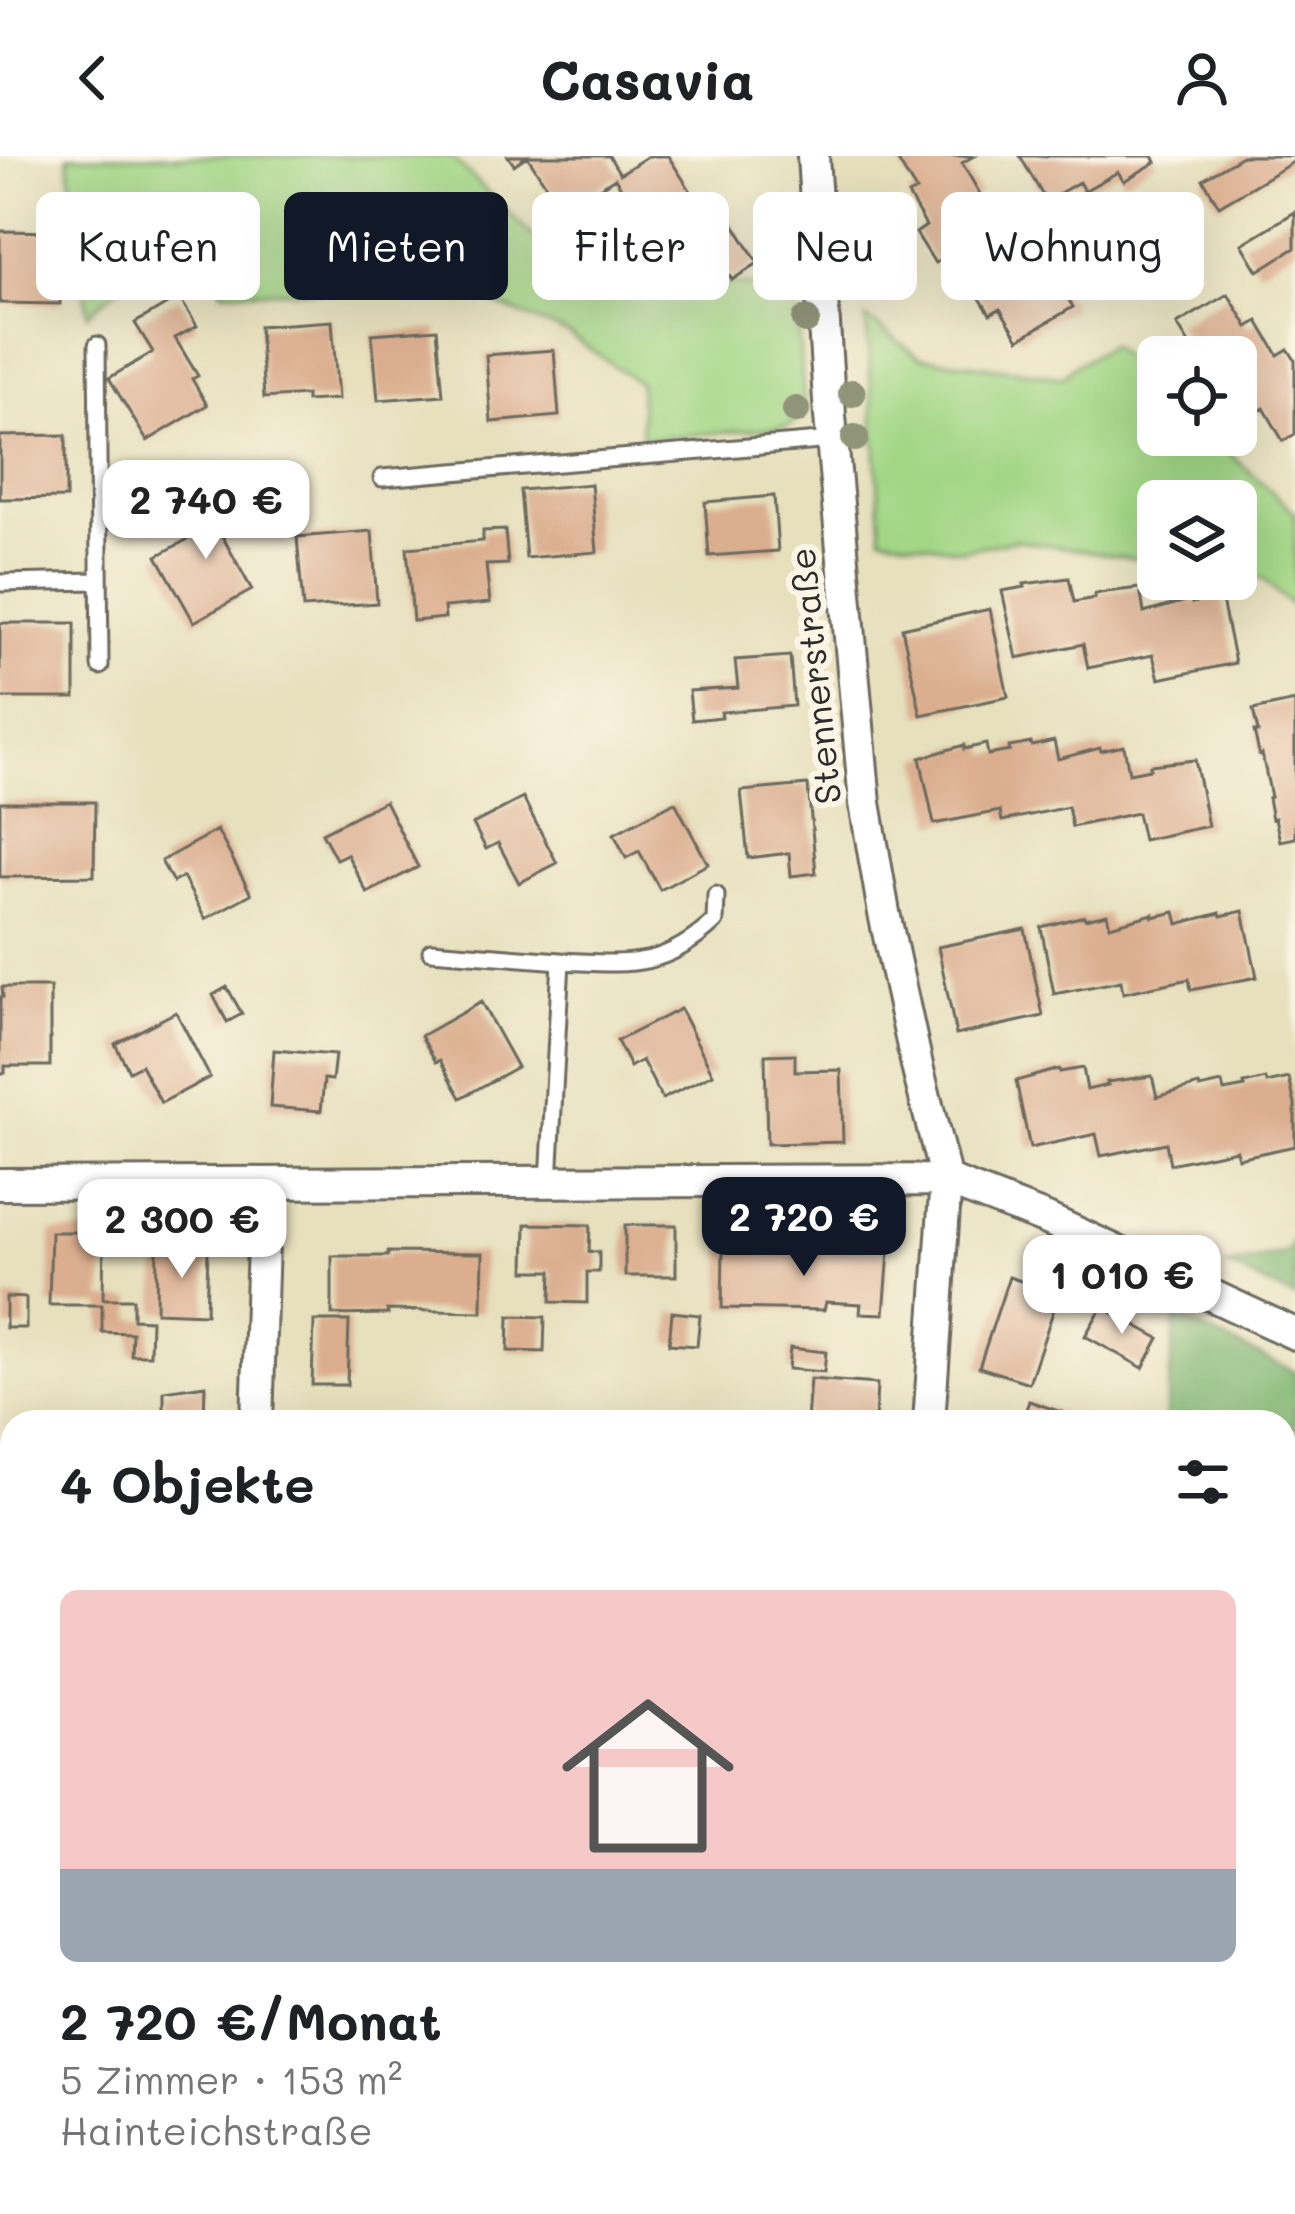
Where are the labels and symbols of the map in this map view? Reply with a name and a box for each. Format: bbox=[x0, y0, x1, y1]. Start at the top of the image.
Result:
pin: 2 740 € bbox=[95, 460, 317, 562]
street label: Stennerstraße bbox=[777, 546, 850, 807]
pin: 2 720 € bbox=[693, 1177, 915, 1279]
pin: 2 300 € bbox=[71, 1179, 293, 1281]
pin: 1 010 € bbox=[1011, 1235, 1233, 1337]

